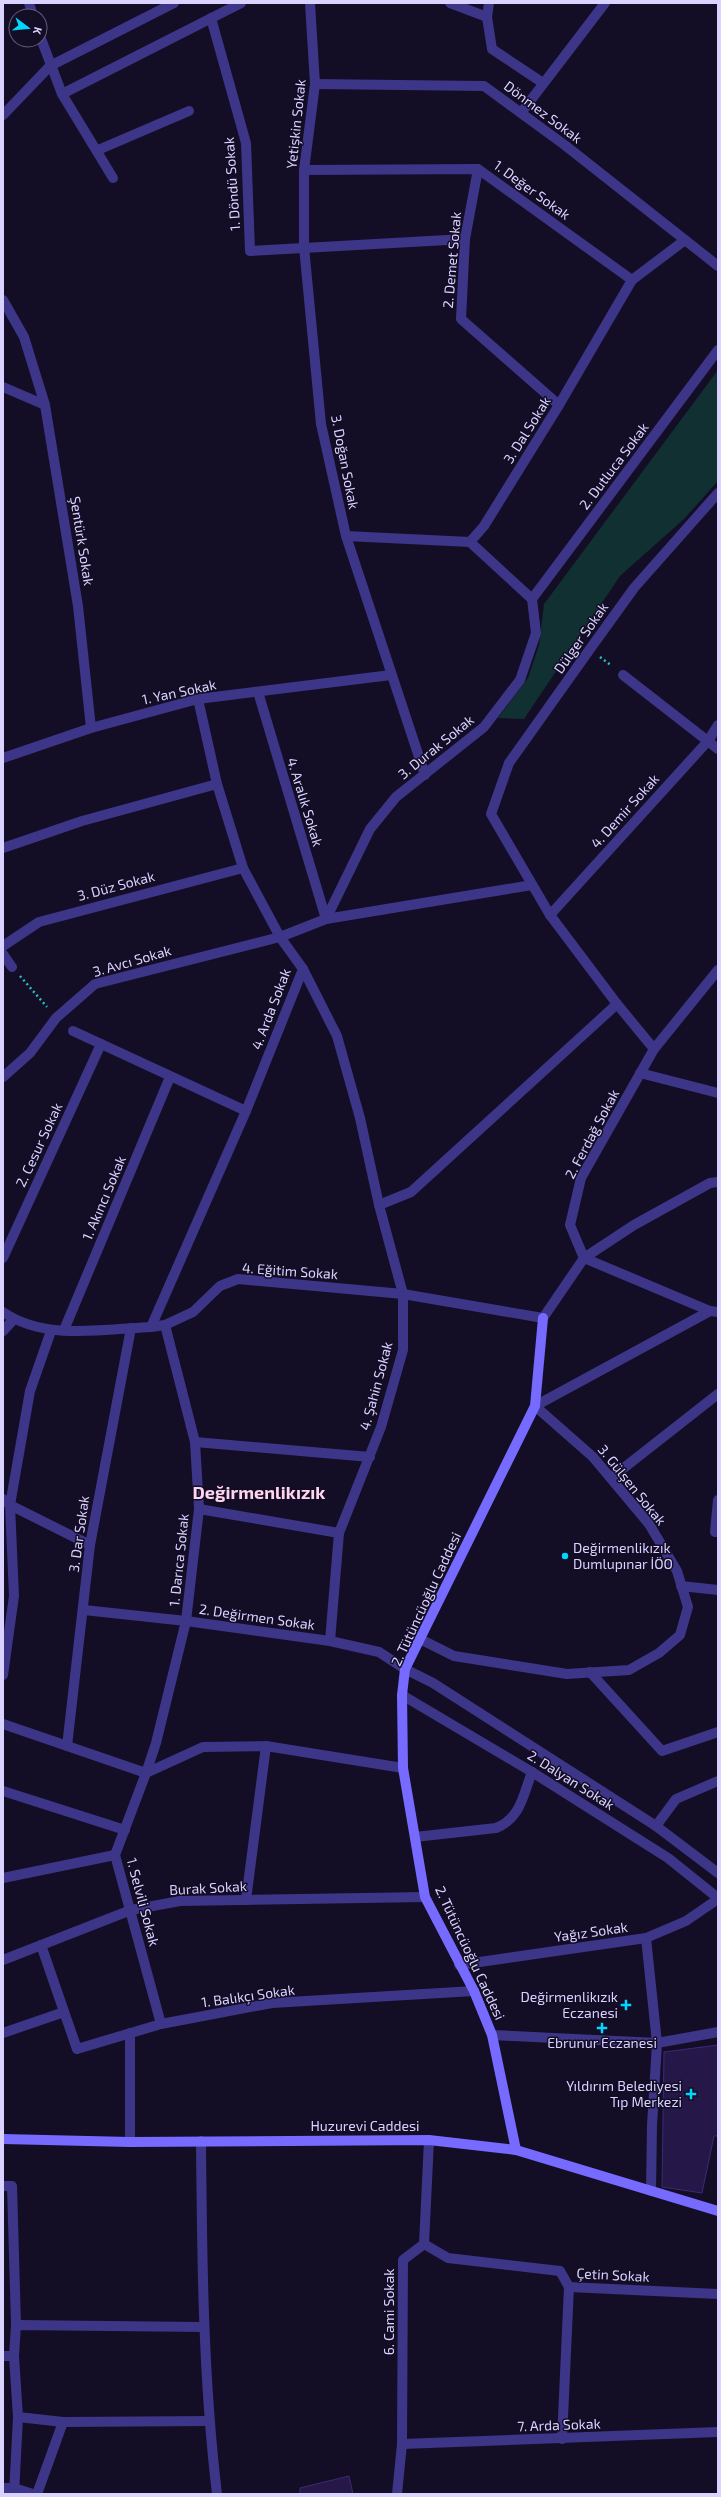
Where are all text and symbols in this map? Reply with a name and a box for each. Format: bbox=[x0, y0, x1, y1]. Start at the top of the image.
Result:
north arrow bbox=[8, 8, 48, 48]
text: K bbox=[31, 26, 45, 36]
street label: Dönmez Sokak bbox=[501, 77, 586, 146]
street label: Yetişkin Sokak bbox=[282, 78, 310, 170]
street label: 1. Döndü Sokak bbox=[220, 136, 243, 232]
street label: 1. Değer Sokak bbox=[491, 156, 574, 223]
street label: 2. Demet Sokak bbox=[439, 211, 464, 309]
street label: 3. Dal Sokak bbox=[499, 393, 554, 466]
street label: 3. Doğan Sokak bbox=[328, 413, 363, 511]
street label: 2. Dutluca Sokak bbox=[575, 419, 652, 512]
street label: Şentürk Sokak bbox=[66, 495, 98, 587]
street label: Dülger Sokak bbox=[550, 599, 611, 677]
street label: 1. Yan Sokak bbox=[140, 675, 218, 708]
street label: 3. Durak Sokak bbox=[394, 711, 477, 782]
street label: 4. Aralık Sokak bbox=[284, 755, 327, 848]
street label: 4. Demir Sokak bbox=[587, 770, 662, 851]
street label: 3. Düz Sokak bbox=[75, 867, 156, 904]
street label: 3. Avcı Sokak bbox=[91, 941, 173, 980]
street label: 4. Arda Sokak bbox=[247, 966, 294, 1052]
street label: 2. Ferdağ Sokak bbox=[561, 1086, 622, 1181]
street label: 2. Cesur Sokak bbox=[12, 1100, 65, 1190]
street label: 1. Akıncı Sokak bbox=[78, 1153, 129, 1243]
street label: 4. Eğitim Sokak bbox=[242, 1259, 339, 1282]
street label: 4. Şahin Sokak bbox=[356, 1340, 396, 1432]
street label: 3. Gülşen Sokak bbox=[594, 1441, 670, 1529]
district label: Değirmenlikızık bbox=[193, 1481, 325, 1503]
street label: 3. Dar Sokak bbox=[65, 1494, 92, 1573]
street label: 1. Darıca Sokak bbox=[165, 1513, 192, 1607]
street label: 2. Tütüncüoğlu Caddesi bbox=[387, 1529, 464, 1668]
place label: Değirmenlikızık Dumlupınar İÖO bbox=[573, 1539, 673, 1572]
marker: Değirmenlikızık Dumlupınar İÖO bbox=[560, 1551, 570, 1561]
street label: 2. Değirmen Sokak bbox=[198, 1600, 316, 1633]
street label: 2. Dalyan Sokak bbox=[525, 1746, 618, 1813]
street label: 1. Selvili Sokak bbox=[124, 1856, 163, 1948]
street label: Burak Sokak bbox=[169, 1877, 247, 1898]
street label: 2. Tütüncüoğlu Caddesi bbox=[432, 1883, 509, 2022]
street label: Yağız Sokak bbox=[553, 1918, 629, 1945]
street label: 1. Balıkçı Sokak bbox=[200, 1981, 296, 2011]
place label: Değirmenlikızık Eczanesi bbox=[520, 1988, 618, 2021]
marker: Değirmenlikızık Eczanesi bbox=[621, 2000, 631, 2010]
marker: Ebrunur Eczanesi bbox=[597, 2023, 607, 2033]
place label: Ebrunur Eczanesi bbox=[547, 2034, 657, 2051]
place label: Yıldırım Belediyesi Tıp Merkezi bbox=[566, 2077, 682, 2110]
marker: Yıldırım Belediyesi Tıp Merkezi bbox=[685, 2088, 697, 2100]
street label: Huzurevi Caddesi bbox=[310, 2117, 420, 2134]
street label: Çetin Sokak bbox=[576, 2264, 650, 2286]
street label: 6. Cami Sokak bbox=[380, 2269, 397, 2355]
street label: 7. Arda Sokak bbox=[517, 2415, 601, 2434]

